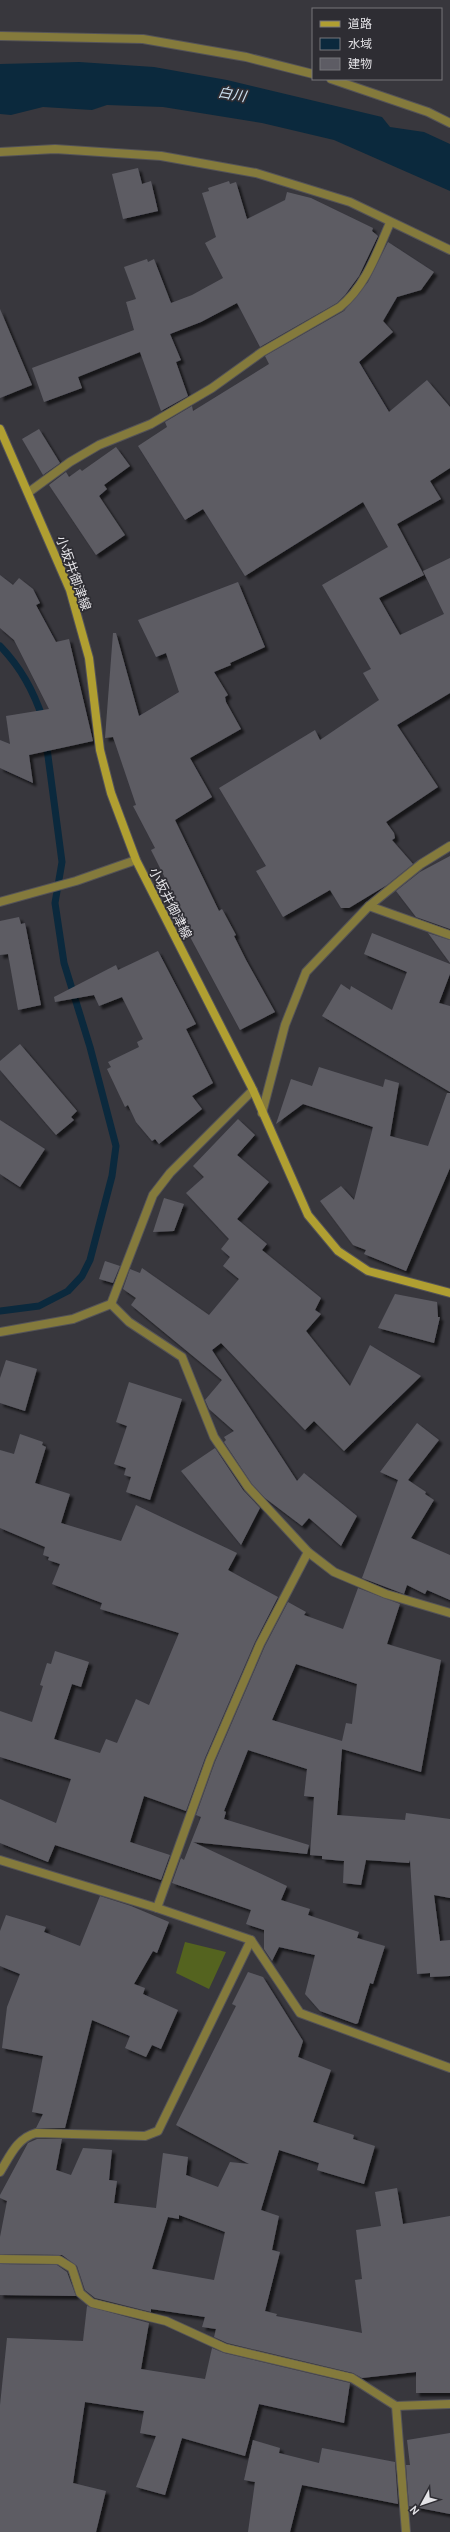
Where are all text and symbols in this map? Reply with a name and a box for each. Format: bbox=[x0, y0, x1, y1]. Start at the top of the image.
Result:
legend bbox=[312, 8, 442, 80]
text: 道路 bbox=[348, 16, 372, 31]
text: 水域 bbox=[348, 36, 372, 51]
text: 建物 bbox=[348, 56, 372, 71]
water label: 白川 bbox=[217, 83, 249, 106]
street label: 小坂井御津線 bbox=[53, 534, 95, 612]
street label: 小坂井御津線 bbox=[146, 865, 196, 941]
north arrow bbox=[402, 2484, 442, 2524]
text: N bbox=[406, 2503, 422, 2518]

